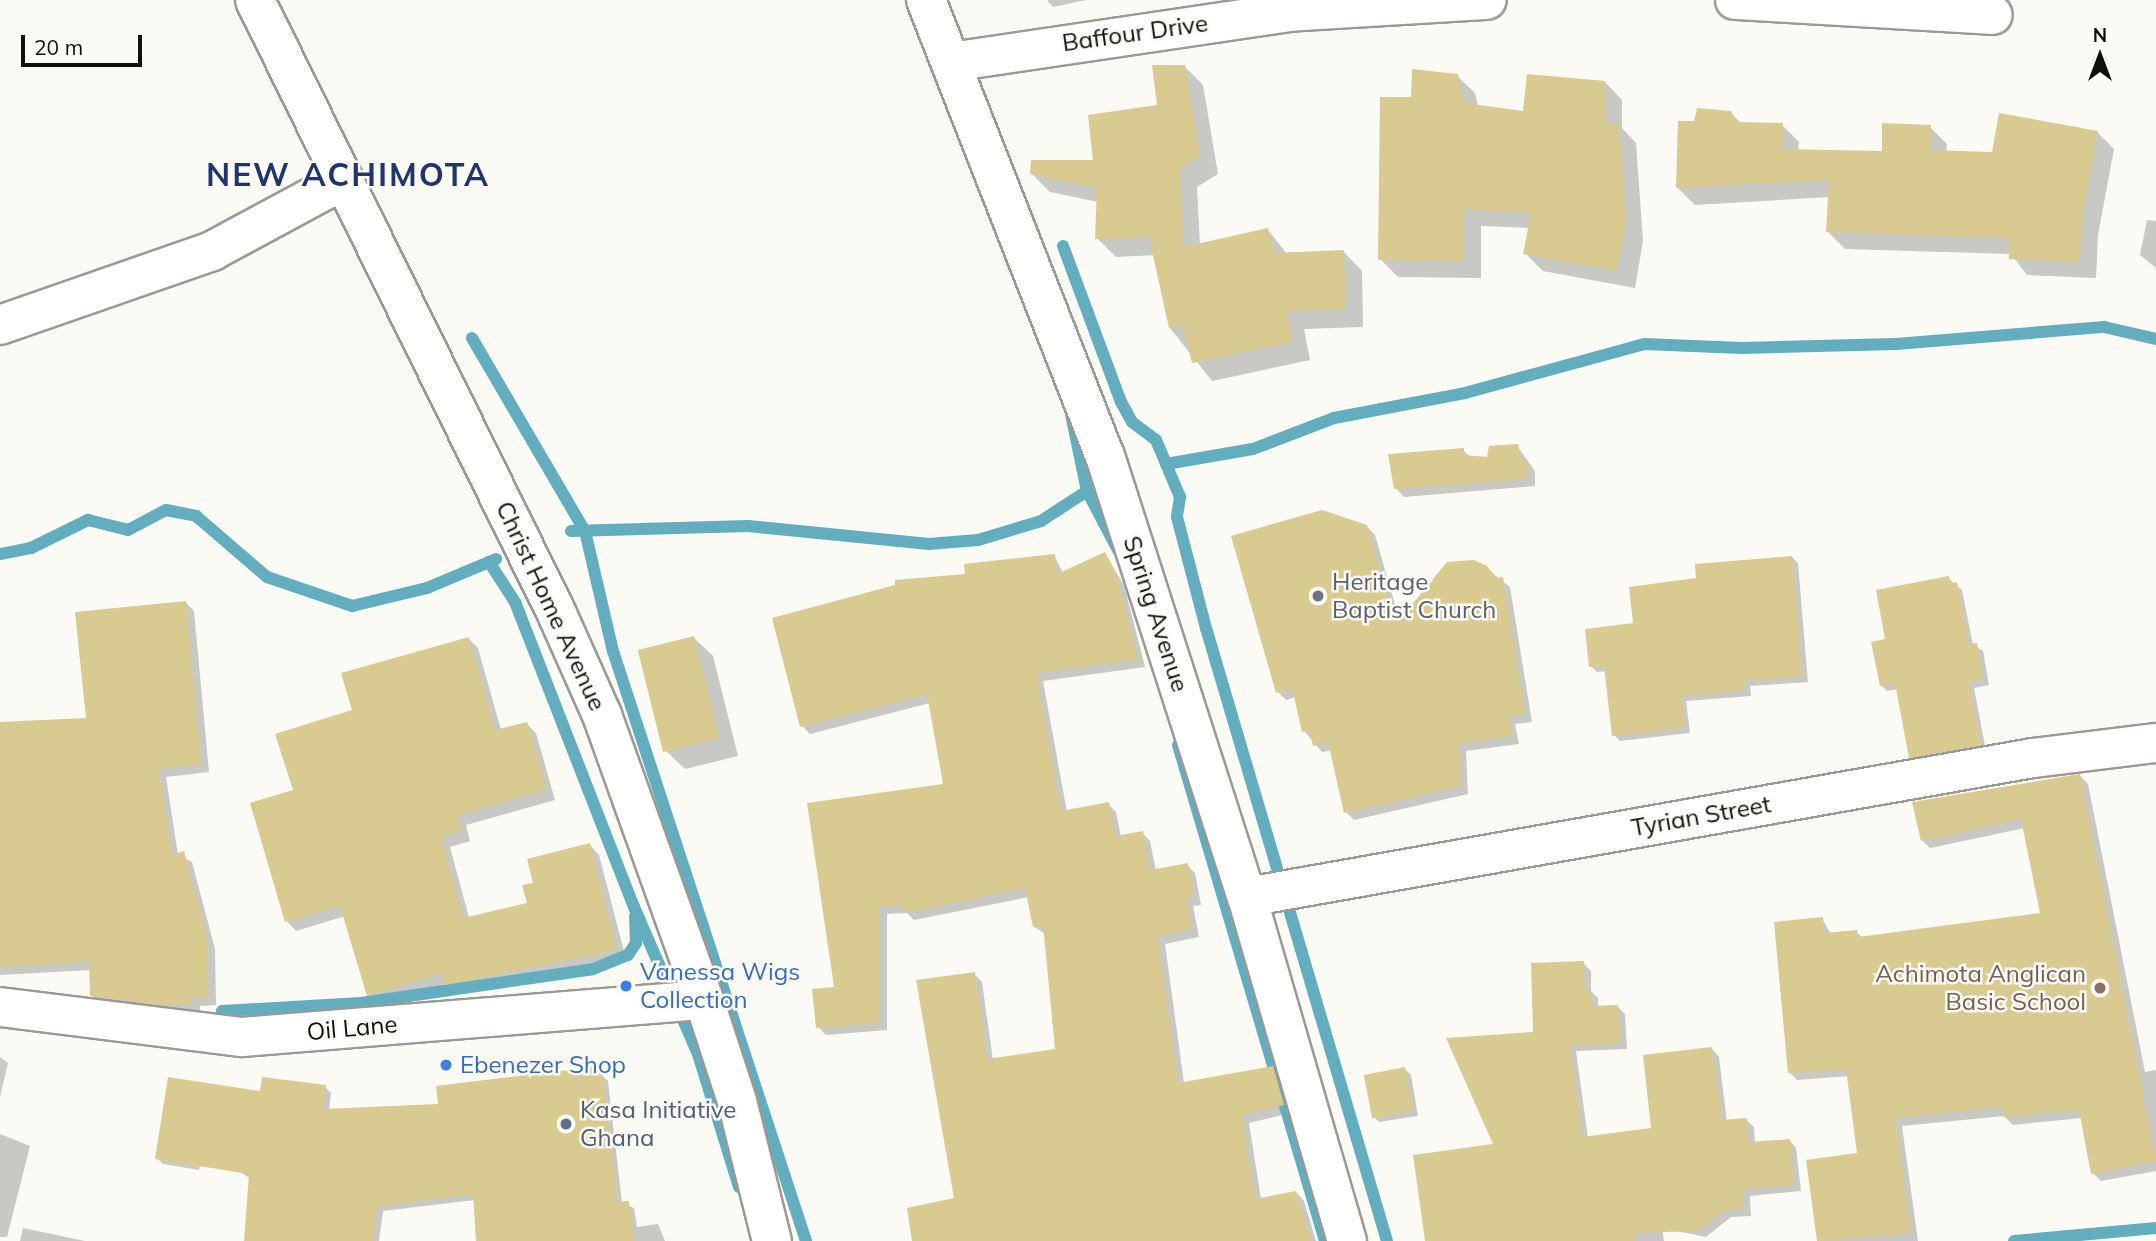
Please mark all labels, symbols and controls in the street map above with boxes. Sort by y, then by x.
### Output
street label: Baffour Drive [1060,9,1210,57]
scale bar [24,21,145,65]
north arrow [2065,21,2135,91]
text: N [2093,23,2107,47]
text: 20 m [34,34,83,60]
district label: NEW ACHIMOTA [208,155,488,193]
street label: Christ Home Avenue [490,497,612,715]
street label: Spring Avenue [1117,532,1195,696]
place label: Heritage Baptist Church [1332,568,1496,624]
marker: Heritage Baptist Church [1310,588,1326,604]
street label: Tyrian Street [1629,790,1773,842]
place label: Vanessa Wigs Collection [640,958,800,1014]
place label: Achimota Anglican Basic School [1875,960,2086,1016]
marker: Vanessa Wigs Collection [618,978,634,994]
marker: Achimota Anglican Basic School [2092,980,2108,996]
street label: Oil Lane [306,1010,398,1046]
place label: Ebenezer Shop [460,1051,626,1079]
marker: Ebenezer Shop [438,1057,454,1073]
place label: Kasa Initiative Ghana [580,1096,736,1152]
marker: Kasa Initiative Ghana [558,1116,574,1132]

